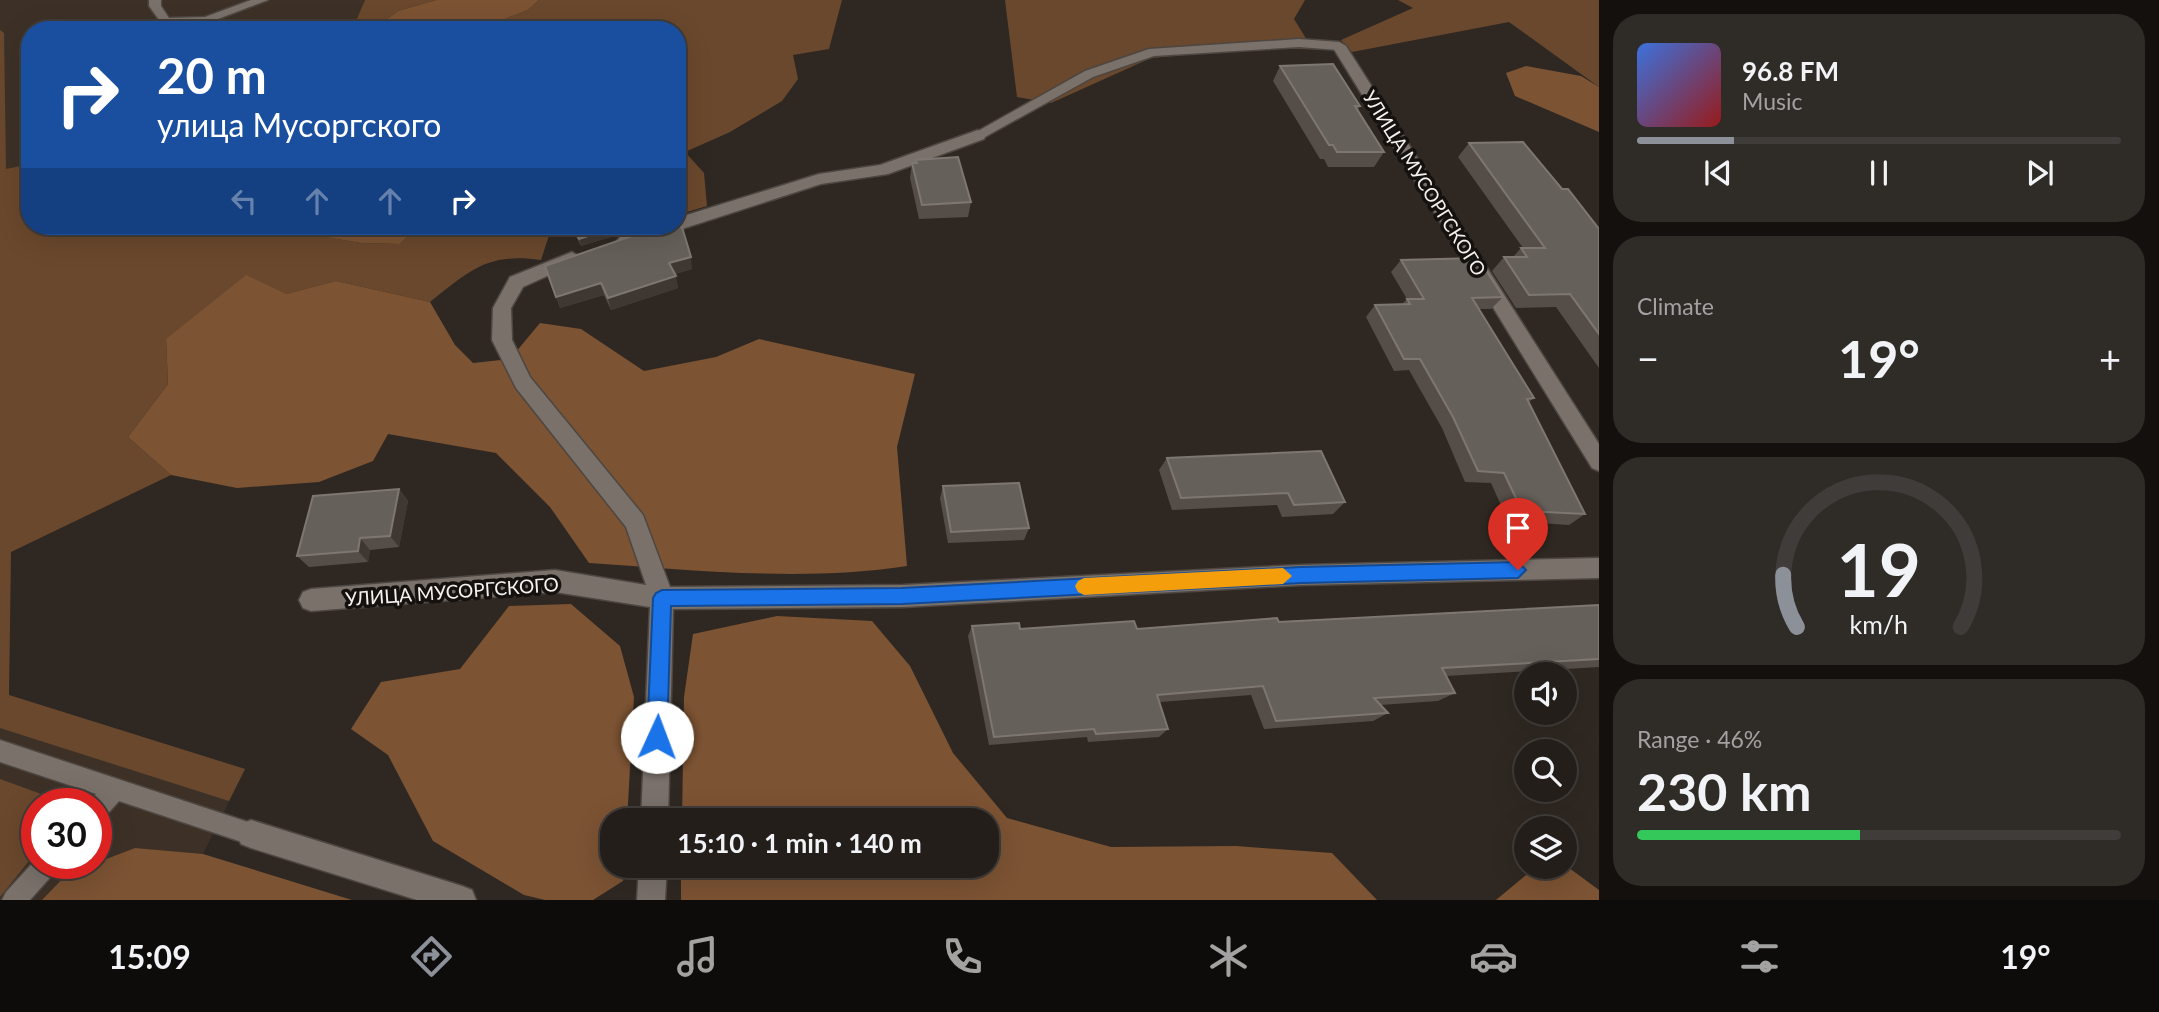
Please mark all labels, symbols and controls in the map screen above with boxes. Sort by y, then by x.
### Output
text: 20 m [157,46,267,104]
icon: right [42,49,133,140]
text: 96.8 FM [1742,55,1839,87]
street label: УЛИЦА МУСОРГСКОГО [1359,86,1491,280]
text: Music [1742,87,1802,115]
text: улица Мусоргского [157,105,441,144]
icon: previous [1699,154,1737,192]
icon: pause [1860,154,1898,192]
icon: next [2021,154,2059,192]
icon: left [225,182,263,220]
icon: ahead [298,182,336,220]
icon: ahead [371,182,409,220]
icon: right [444,182,482,220]
text: Climate [1637,292,1714,320]
text: 19° [1838,327,1920,389]
text: − [1637,335,1659,381]
text: + [2099,335,2121,381]
pin [1488,498,1548,570]
icon: arrive [1499,509,1537,547]
text: 19 [1837,525,1921,613]
street label: УЛИЦА МУСОРГСКОГО [344,572,560,610]
text: km/h [1850,609,1908,639]
map controls [1514,662,1577,879]
button: sound [1514,662,1577,725]
position arrow [620,700,694,774]
text: Range · 46% [1637,725,1762,753]
button: search [1514,739,1577,802]
text: 230 km [1637,760,1811,822]
speed limit sign: 30 [21,788,112,879]
button: layers [1514,816,1577,879]
text: 15:10 · 1 min · 140 m [677,827,922,859]
icon: directions [407,932,456,981]
icon: music [673,932,722,981]
icon: phone [938,932,987,981]
icon: climate [1204,932,1253,981]
icon: car [1469,932,1518,981]
icon: filters [1735,932,1784,981]
text: 15:09 [108,937,191,976]
text: 19° [2000,937,2051,976]

